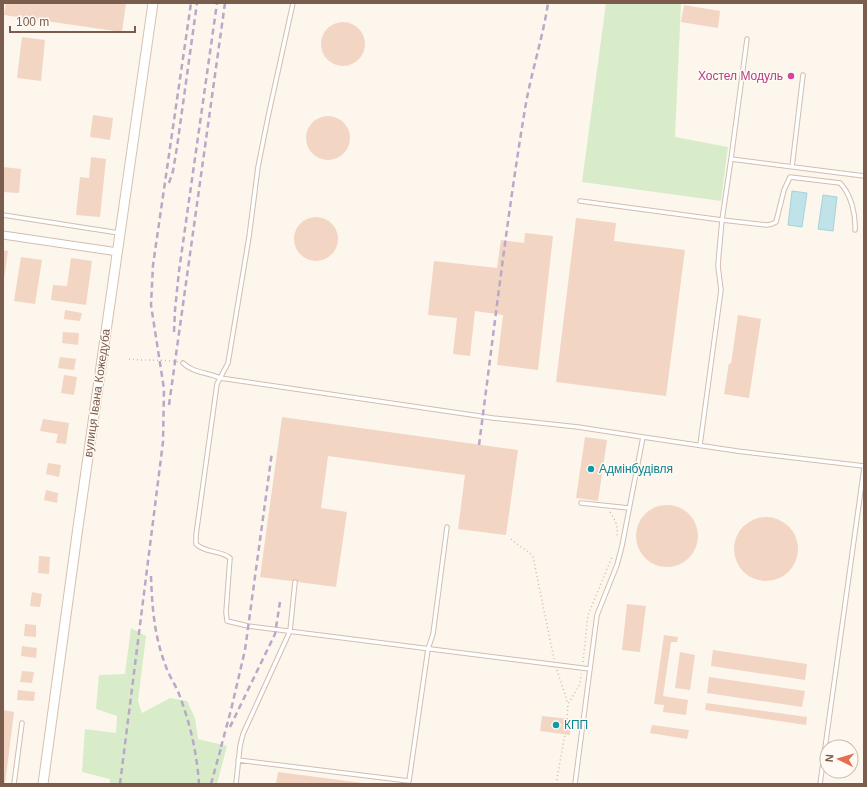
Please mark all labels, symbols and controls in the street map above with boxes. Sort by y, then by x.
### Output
scale bar [10,8,135,34]
text: 100 m [16,15,49,29]
place label: Хостел Модуль [698,69,783,83]
marker: Хостел Модуль [786,71,796,81]
street label: вулиця Івана Кожедуба [81,328,113,458]
place label: Адмінбудівля [599,462,673,476]
marker: Адмінбудівля [586,464,596,474]
place label: КПП [564,718,588,732]
marker: КПП [551,720,561,730]
north arrow [819,739,859,779]
text: N [823,754,835,763]

